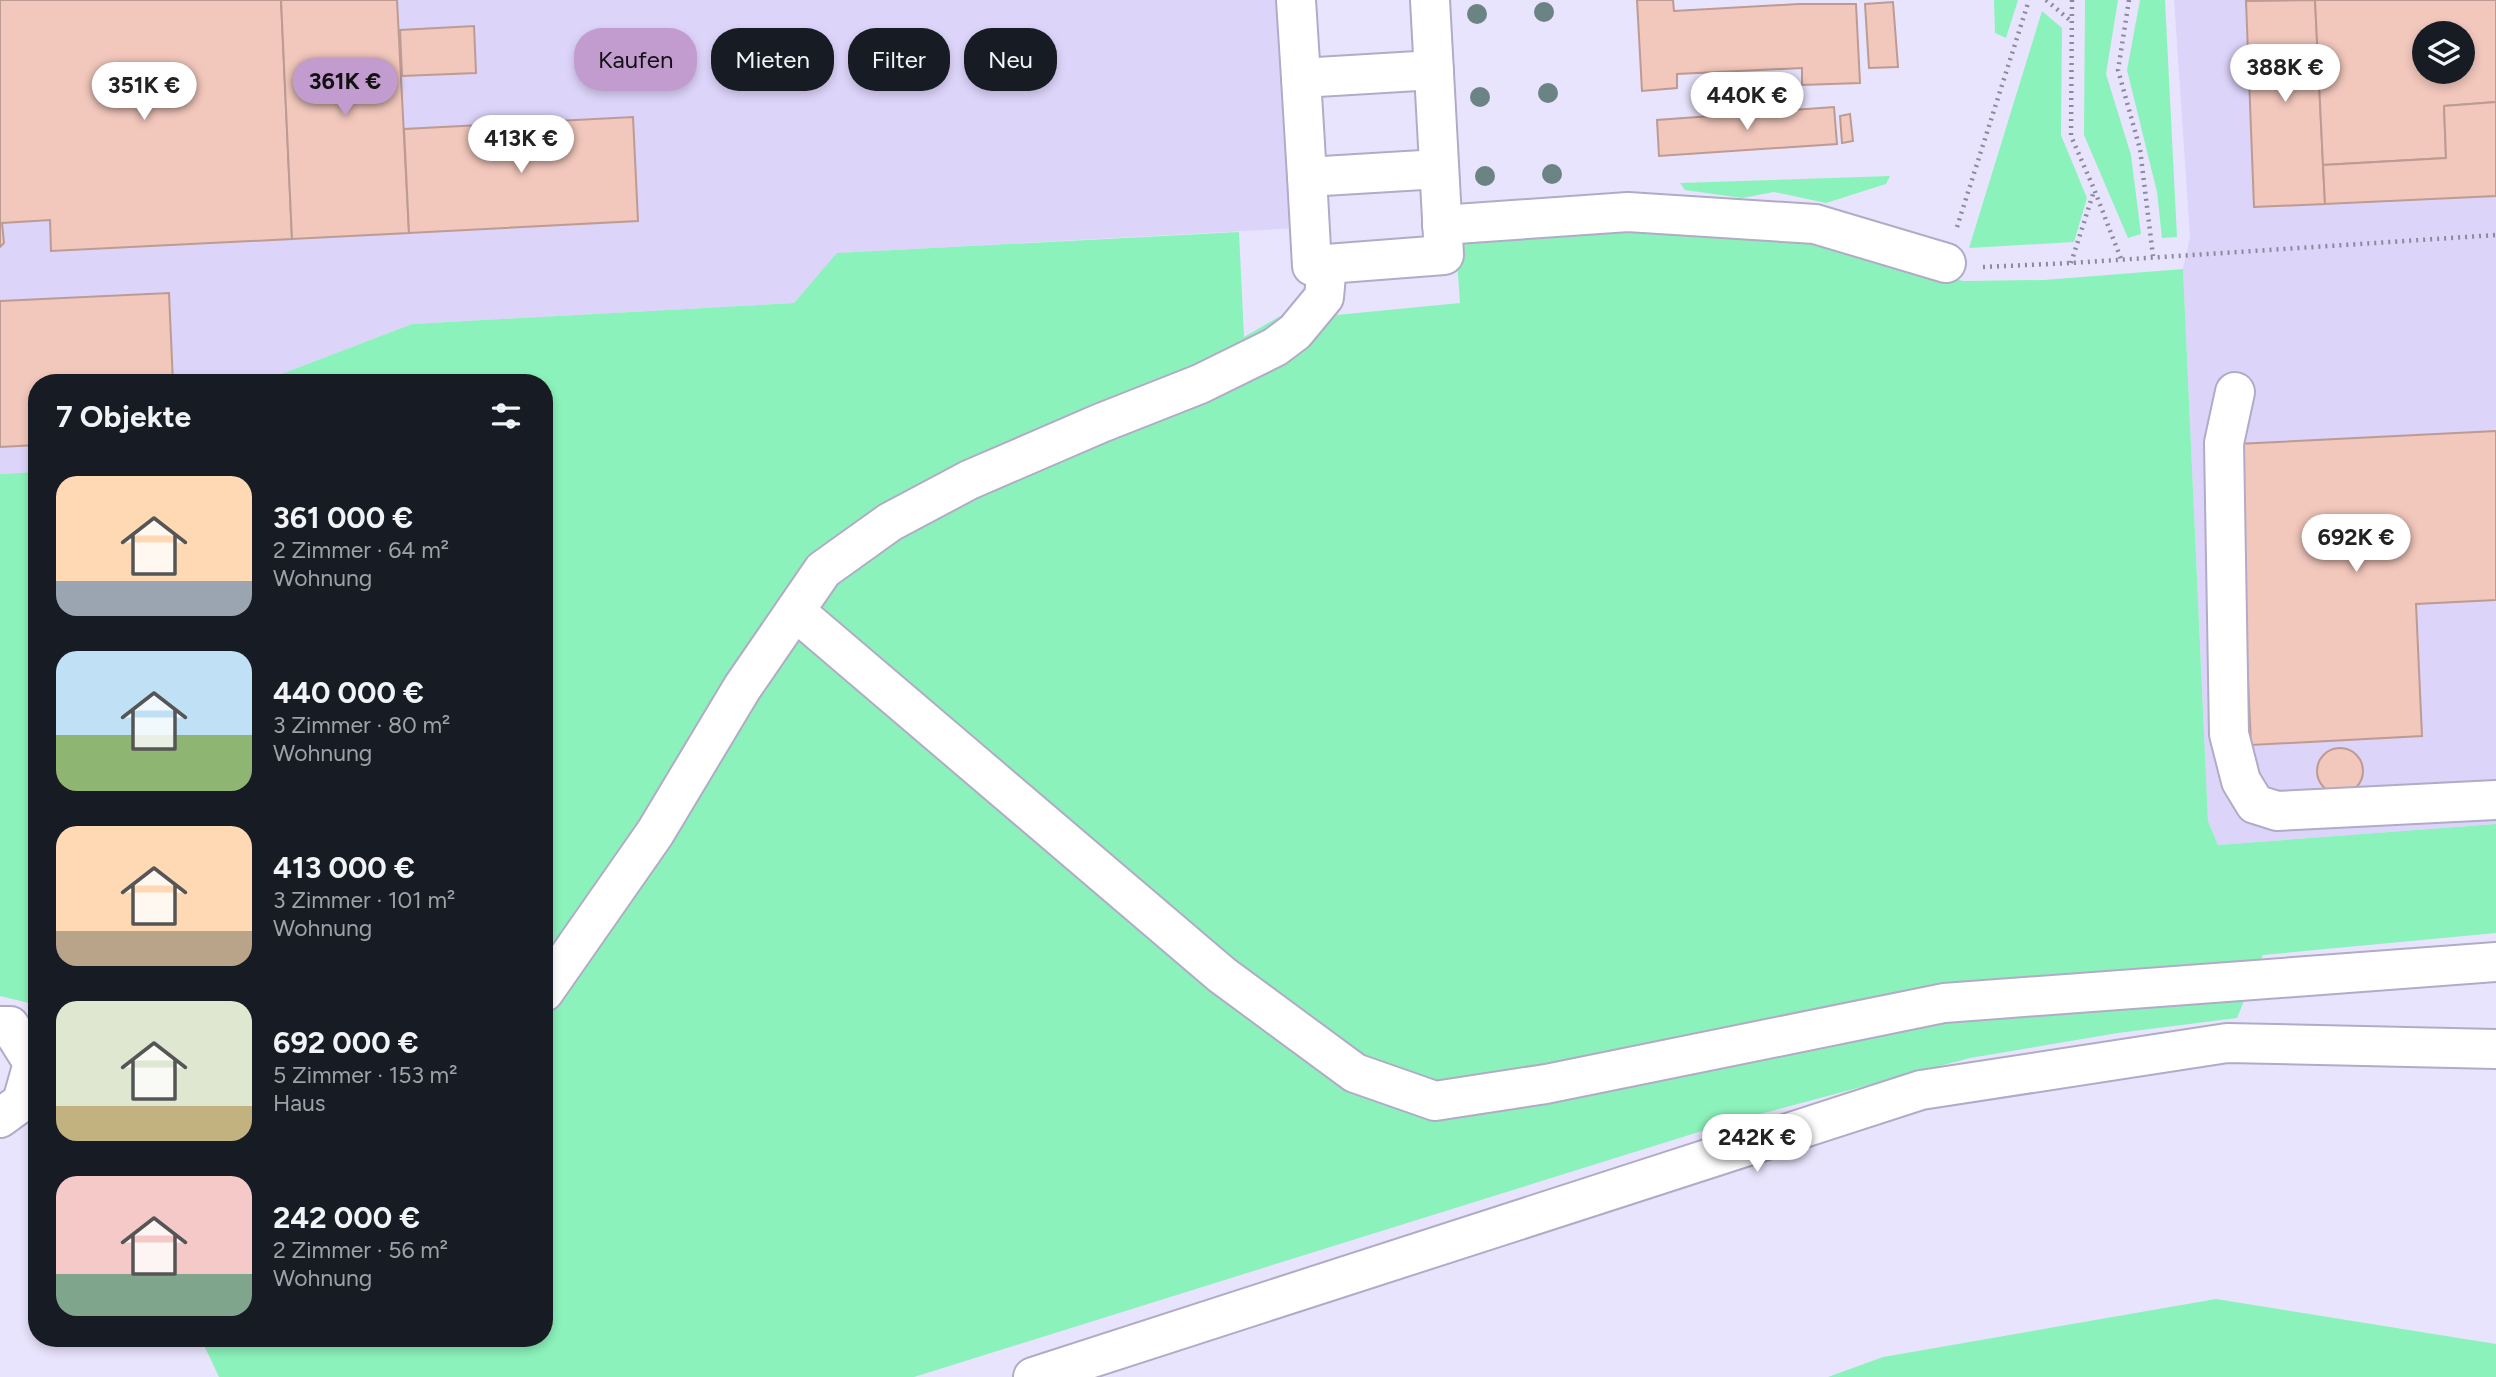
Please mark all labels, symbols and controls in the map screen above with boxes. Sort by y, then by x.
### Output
map controls [2412,21,2475,84]
button: layers [2412,21,2475,84]
chip: Kaufen [574,28,697,91]
chip: Mieten [711,28,834,91]
chip: Filter [848,28,950,91]
chip: Neu [964,28,1057,91]
pin: 388K € [2228,44,2342,104]
text: 388K € [2246,53,2324,81]
pin: 361K € [288,58,402,118]
pin: 351K € [87,62,201,122]
text: 361K € [309,67,381,95]
text: 351K € [108,71,180,99]
pin: 440K € [1690,72,1804,132]
text: 440K € [1707,81,1787,109]
pin: 413K € [464,116,578,175]
text: 413K € [484,124,558,152]
icon: filters [487,397,525,435]
text: 7 Objekte [56,398,191,435]
text: 361 000 € [273,499,413,536]
icon: home [112,504,196,588]
pin: 692K € [2299,514,2413,574]
text: 692K € [2318,523,2394,551]
text: 2 Zimmer · 64 m² [273,536,449,564]
text: Wohnung [273,564,372,592]
text: 440 000 € [273,674,424,711]
icon: home [112,679,196,763]
text: 3 Zimmer · 80 m² [273,711,450,739]
text: Wohnung [273,739,372,767]
text: 413 000 € [273,849,415,886]
icon: home [112,854,196,938]
text: 3 Zimmer · 101 m² [273,886,455,914]
text: Wohnung [273,914,372,942]
text: 692 000 € [273,1024,419,1061]
icon: home [112,1029,196,1113]
text: 5 Zimmer · 153 m² [273,1061,457,1089]
text: Haus [273,1089,326,1117]
pin: 242K € [1700,1114,1814,1174]
text: 242K € [1718,1123,1796,1151]
text: 242 000 € [273,1199,420,1236]
icon: home [112,1204,196,1288]
text: 2 Zimmer · 56 m² [273,1236,448,1264]
text: Wohnung [273,1264,372,1292]

